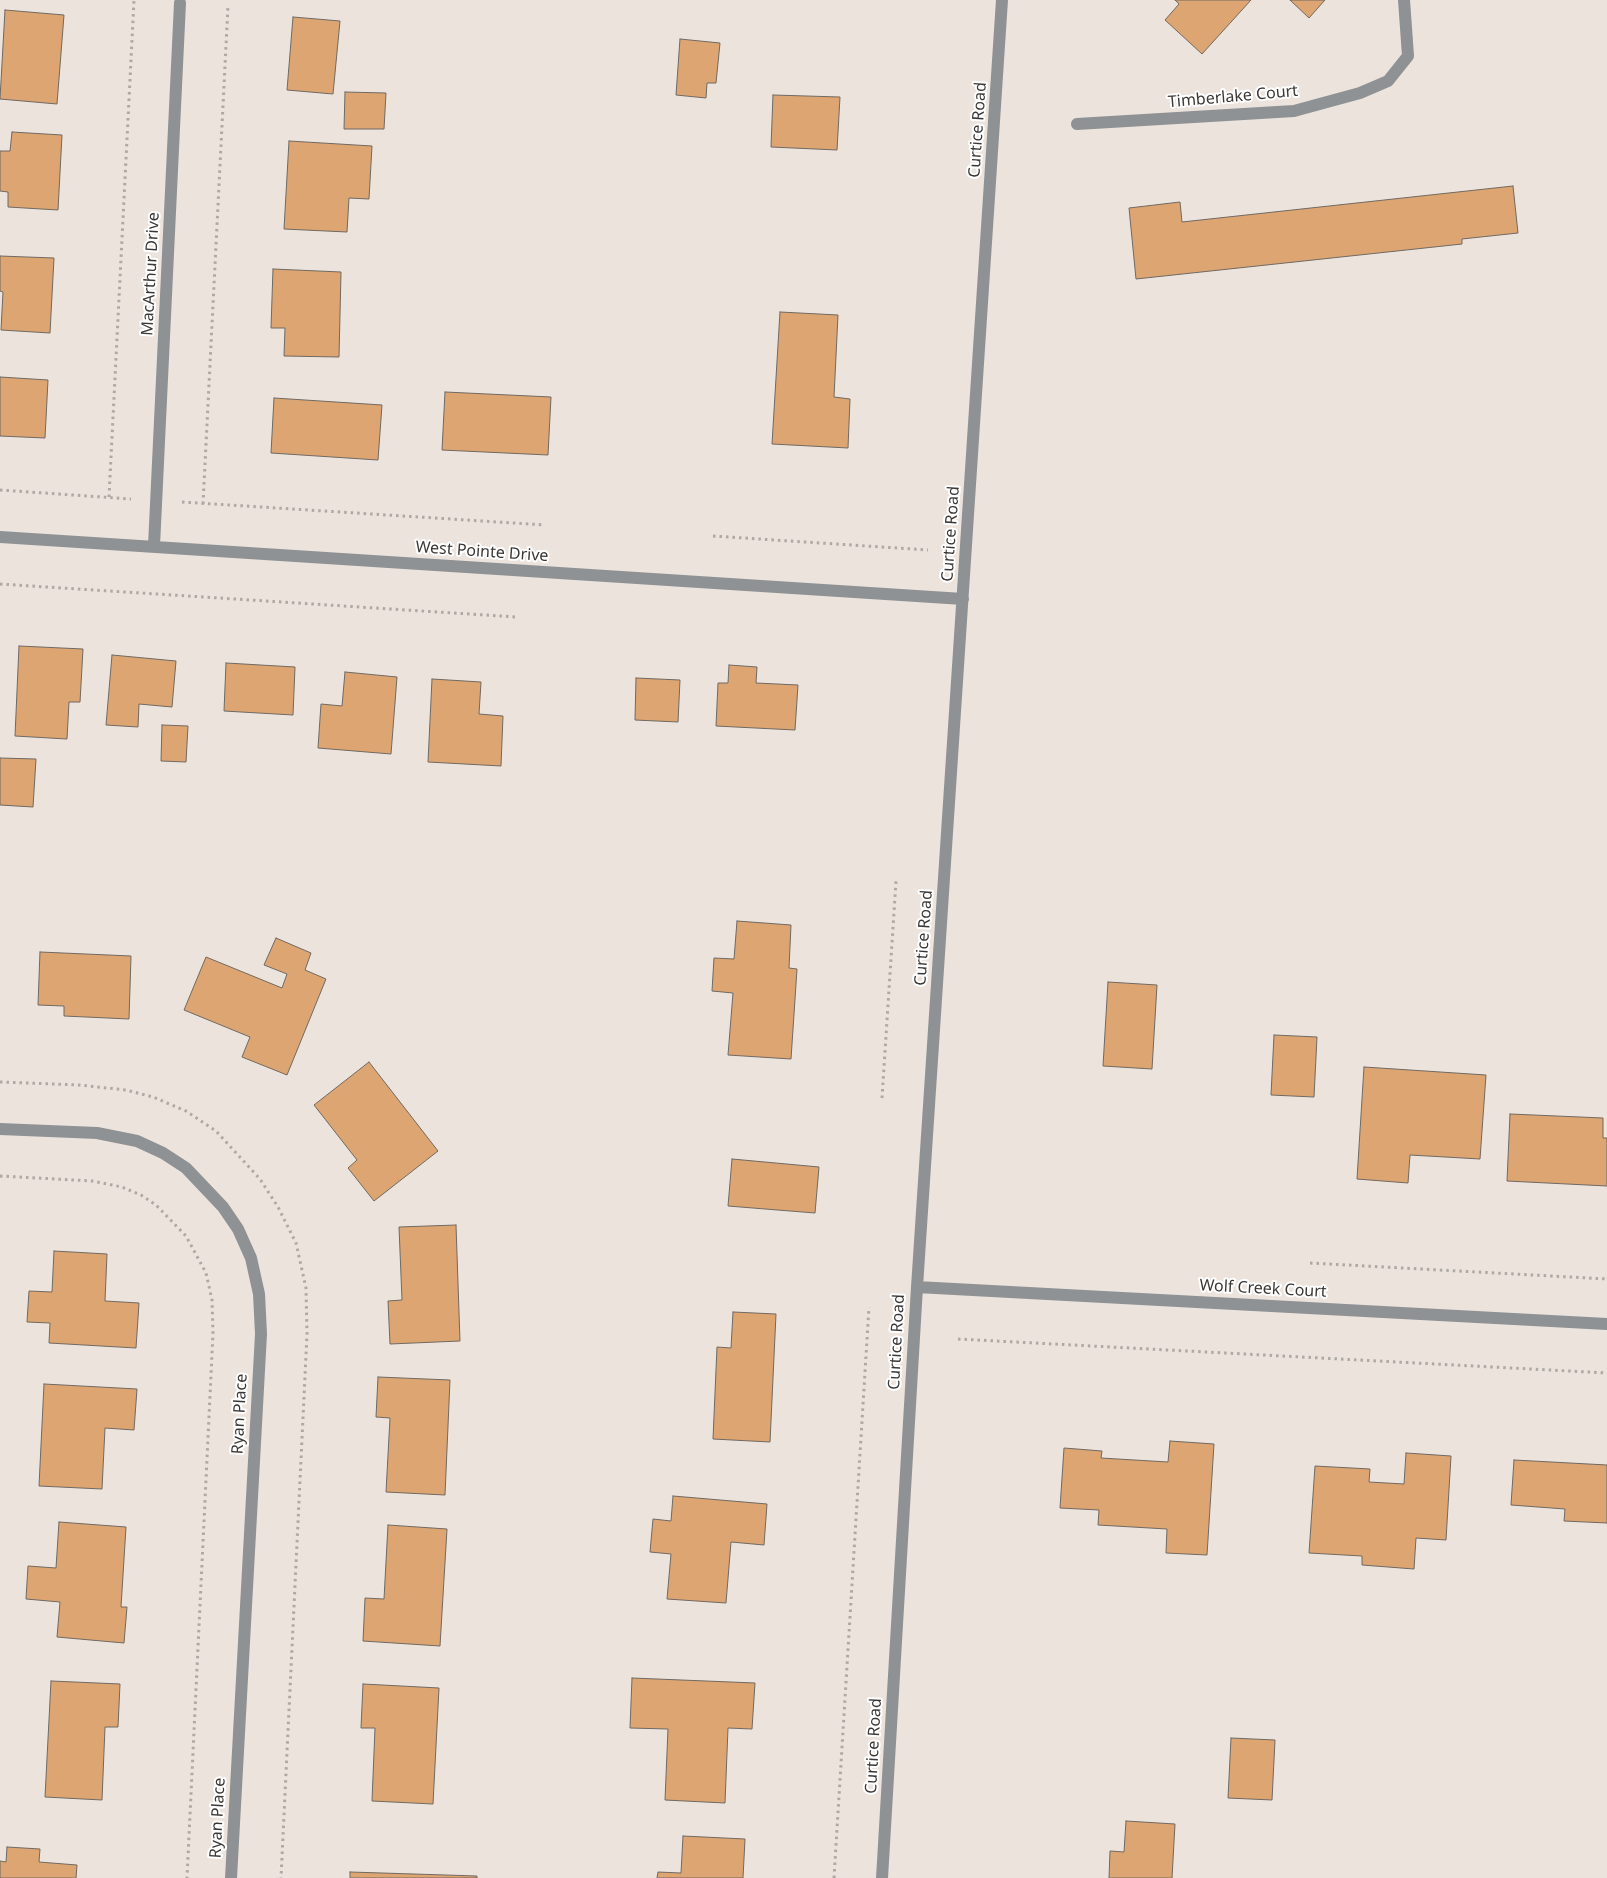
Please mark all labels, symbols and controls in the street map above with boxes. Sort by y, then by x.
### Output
street label: Curtice Road [965,82,991,178]
street label: Timberlake Court [1167,82,1299,112]
street label: MacArthur Drive [138,212,164,336]
street label: Curtice Road [938,486,964,582]
street label: West Pointe Drive [415,538,549,566]
street label: Curtice Road [911,890,937,986]
street label: Wolf Creek Court [1199,1276,1327,1302]
street label: Curtice Road [885,1294,909,1390]
street label: Ryan Place [228,1373,252,1455]
street label: Curtice Road [862,1698,886,1794]
street label: Ryan Place [206,1777,230,1859]

